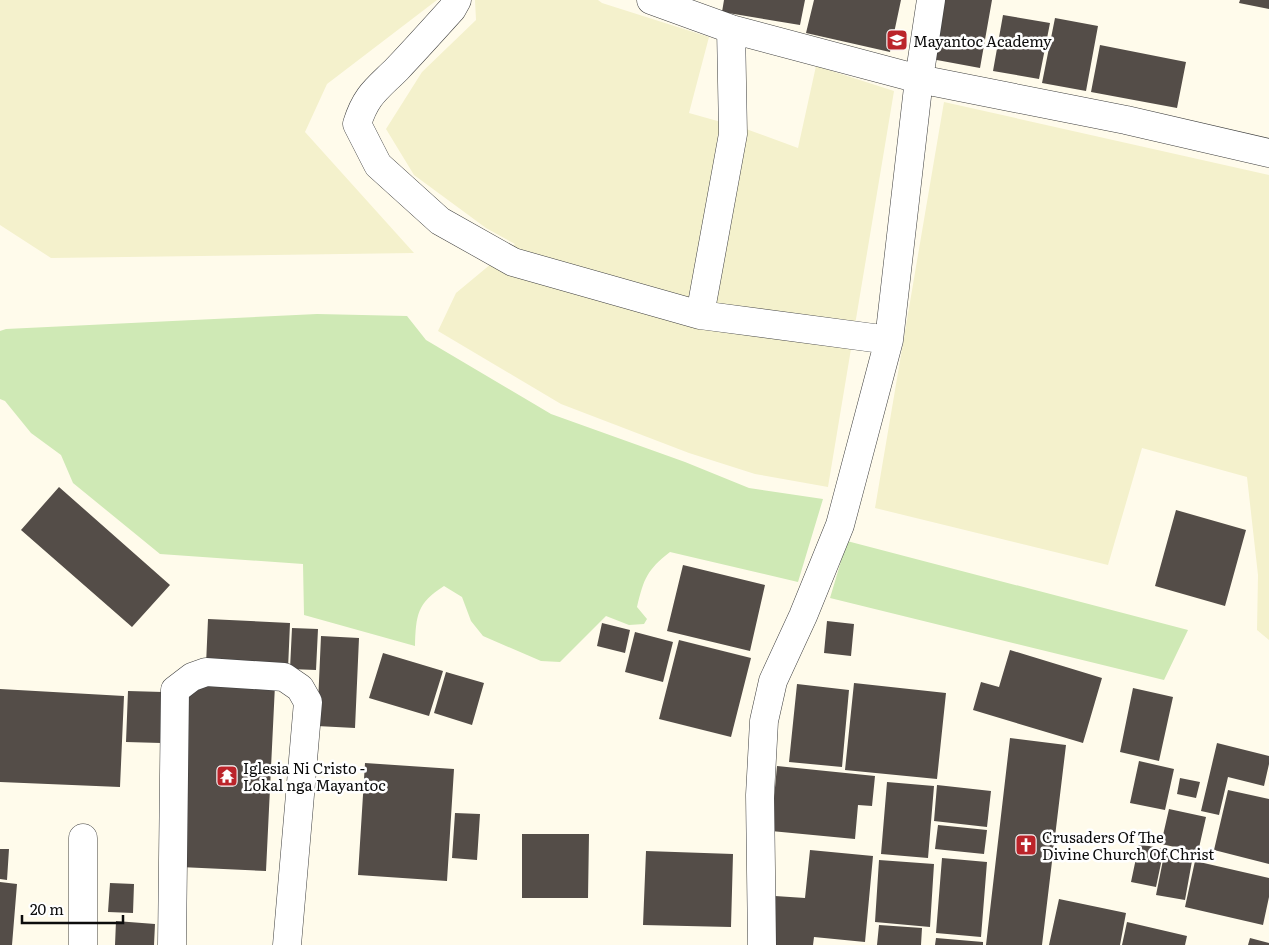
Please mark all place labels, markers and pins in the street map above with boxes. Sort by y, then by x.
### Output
school or university icon: Mayantoc Academy [885,28,909,52]
place label: Mayantoc Academy [913,29,1052,52]
place label: Iglesia Ni Cristo - Lokal nga Mayantoc [243,756,386,796]
temple icon: Iglesia Ni Cristo - Lokal nga Mayantoc [215,764,239,788]
place label: Crusaders Of The Divine Church Of Christ [1042,825,1214,865]
church icon: Crusaders Of The Divine Church Of Christ [1014,833,1038,857]

